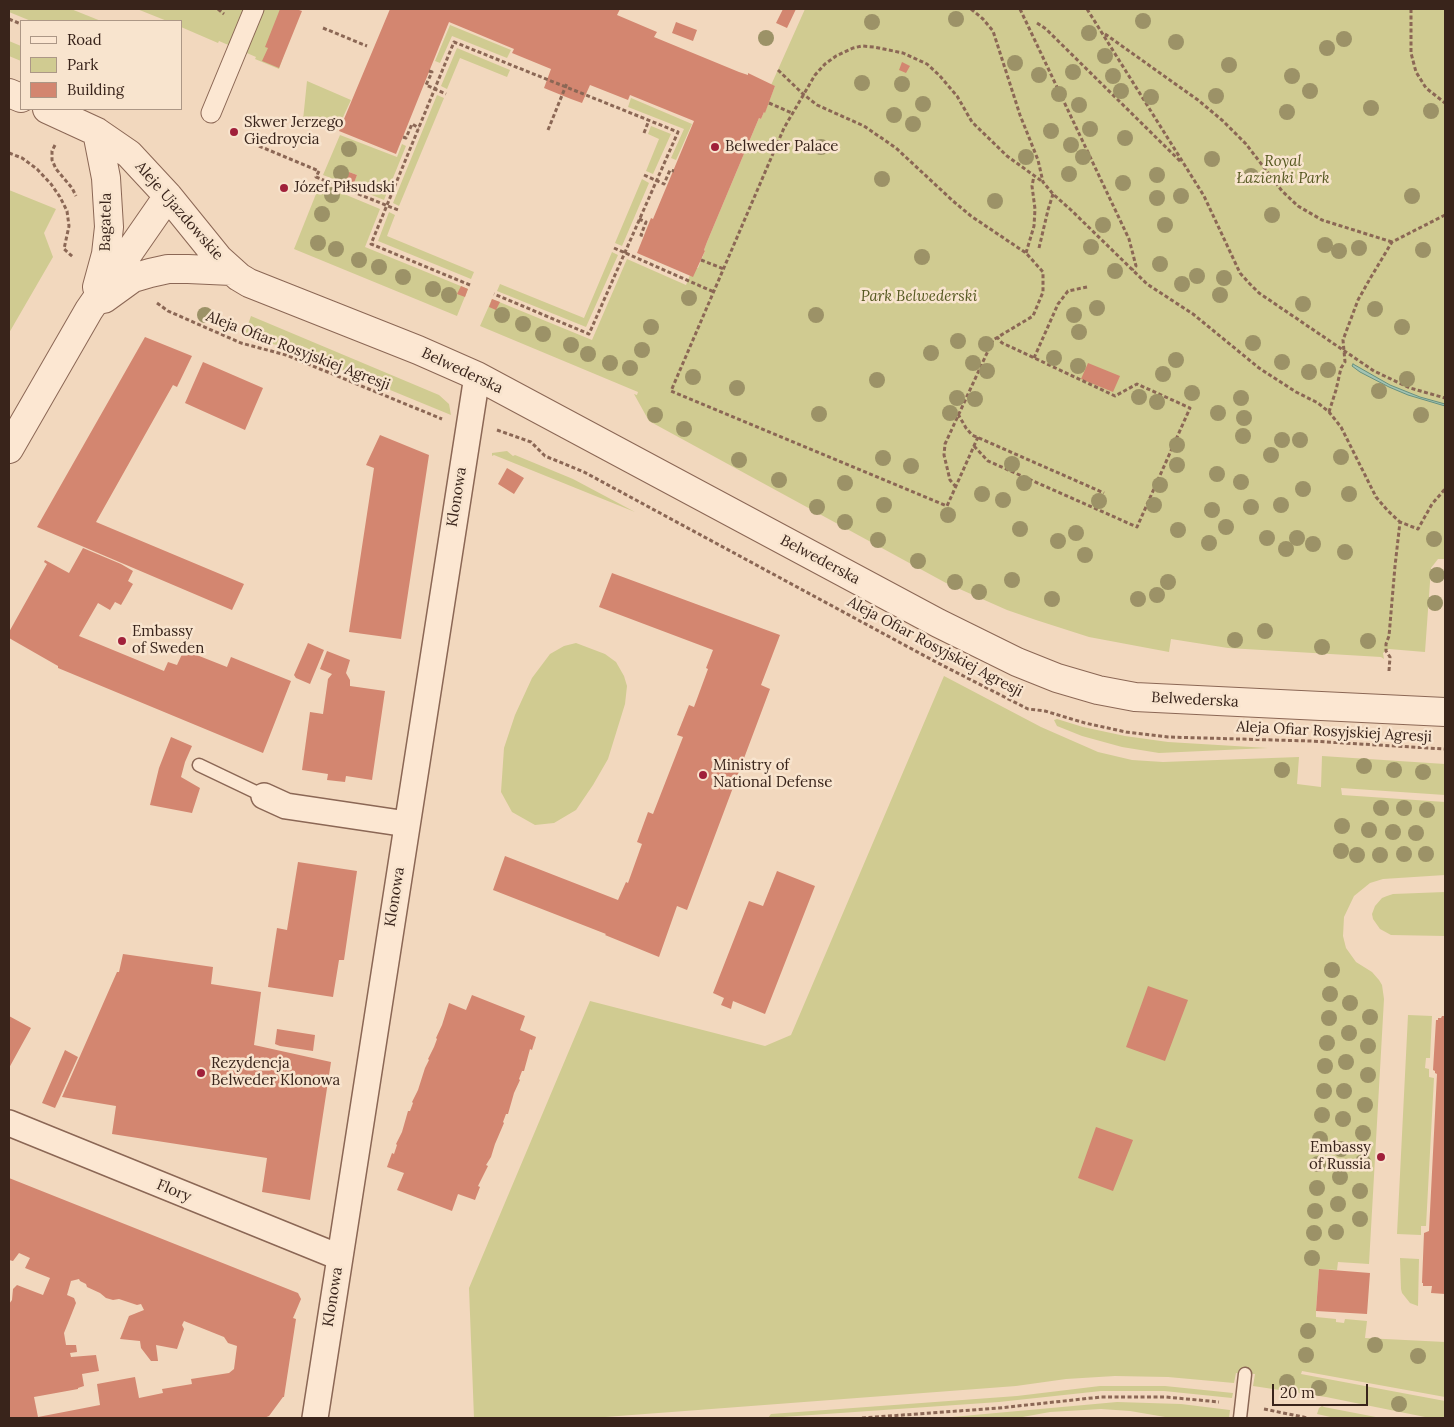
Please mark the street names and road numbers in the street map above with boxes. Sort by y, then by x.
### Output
street label: Aleje Ujazdowskie [131,158,227,264]
street label: Bagatela [96,192,116,252]
street label: Aleja Ofiar Rosyjskiej Agresji [203,307,393,395]
street label: Belwederska [418,344,506,398]
street label: Klonowa [443,466,471,528]
street label: Belwederska [777,531,863,589]
street label: Aleja Ofiar Rosyjskiej Agresji [844,593,1026,701]
street label: Belwederska [1151,689,1239,711]
street label: Aleja Ofiar Rosyjskiej Agresji [1236,718,1432,746]
street label: Klonowa [381,866,409,928]
street label: Flory [154,1176,194,1206]
street label: Klonowa [319,1266,347,1328]

